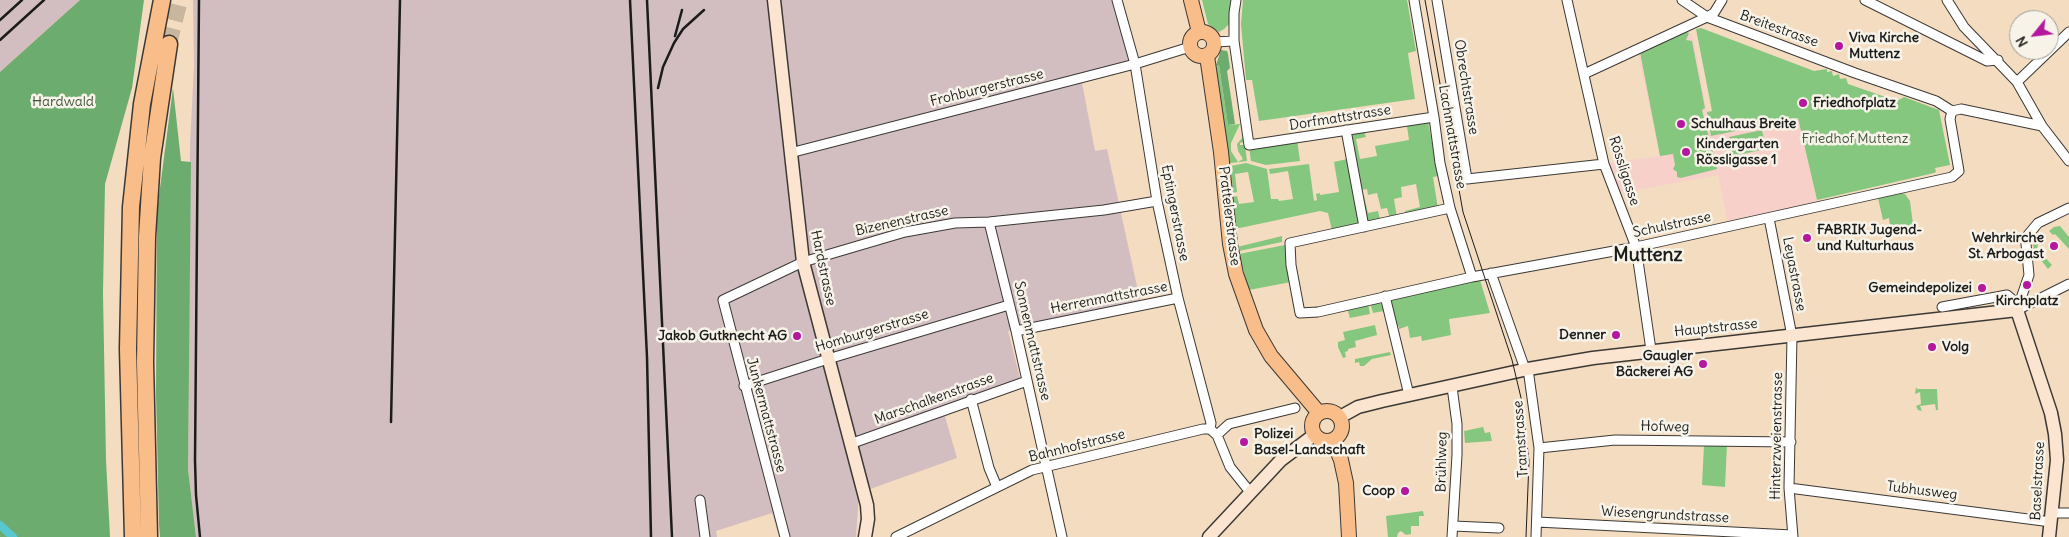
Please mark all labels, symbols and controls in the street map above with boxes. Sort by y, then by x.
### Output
street label: Breitestrasse [1738,7,1820,51]
north arrow [2009,10,2059,60]
place label: Viva Kirche Muttenz [1849,30,1919,62]
text: N [2012,33,2032,50]
street label: Obrechtstrasse [1450,38,1482,136]
marker: Viva Kirche Muttenz [1833,40,1845,52]
street label: Frohburgerstrasse [929,66,1045,110]
street label: Lachmattstrasse [1435,84,1469,190]
park label: Hardwald [32,94,94,110]
place label: Friedhofplatz [1813,95,1896,111]
marker: Friedhofplatz [1797,97,1809,109]
street label: Dorfmattstrasse [1288,102,1392,134]
place label: Schulhaus Breite [1691,116,1796,132]
marker: Schulhaus Breite [1675,118,1687,130]
park label: Friedhof Muttenz [1802,131,1908,147]
street label: Rössligasse [1605,134,1643,208]
place label: Kindergarten Rössligasse 1 [1696,136,1779,168]
marker: Kindergarten Rössligasse 1 [1680,146,1692,158]
street label: Eptingerstrasse [1157,163,1193,263]
street label: Prattelerstrasse [1215,165,1243,267]
street label: Bizenenstrasse [854,202,950,240]
street label: Schulstrasse [1632,209,1712,241]
place label: FABRIK Jugend- und Kulturhaus [1817,222,1922,254]
street label: Hardstrasse [807,229,839,307]
place label: Wehrkirche St. Arbogast [1968,230,2044,262]
marker: FABRIK Jugend- und Kulturhaus [1801,232,1813,244]
street label: Leyastrasse [1779,235,1809,313]
marker: Wehrkirche St. Arbogast [2048,240,2060,252]
district label: Muttenz [1613,245,1683,267]
street label: Herrenmattstrasse [1049,278,1169,318]
marker: Kirchplatz [2021,279,2033,291]
street label: Sonnenmattstrasse [1010,280,1054,402]
place label: Gemeindepolizei [1868,280,1972,296]
marker: Gemeindepolizei [1976,282,1988,294]
place label: Kirchplatz [1995,293,2059,309]
street label: Homburgerstrasse [813,306,931,356]
street label: Hauptstrasse [1674,315,1758,341]
place label: Denner [1559,327,1606,343]
place label: Jakob Gutknecht AG [658,328,787,344]
marker: Denner [1610,329,1622,341]
marker: Jakob Gutknecht AG [791,330,803,342]
place label: Volg [1942,339,1969,355]
marker: Volg [1926,341,1938,353]
place label: Gaugler Bäckerei AG [1616,348,1693,381]
street label: Junkermattstrasse [743,356,789,474]
marker: Gaugler Bäckerei AG [1697,358,1709,370]
street label: Marschalkenstrasse [872,370,996,428]
street label: Hinterzweienstrasse [1767,372,1787,500]
street label: Tramstrasse [1510,400,1532,478]
street label: Hofweg [1640,418,1690,436]
street label: Bahnhofstrasse [1027,426,1127,466]
place label: Polizei Basel-Landschaft [1254,426,1365,458]
street label: Brühlweg [1433,432,1451,492]
marker: Polizei Basel-Landschaft [1238,436,1250,448]
street label: Baselstrasse [2028,441,2048,521]
street label: Tubhusweg [1886,478,1958,504]
place label: Coop [1362,483,1395,499]
marker: Coop [1399,485,1411,497]
street label: Wiesengrundstrasse [1600,503,1730,527]

